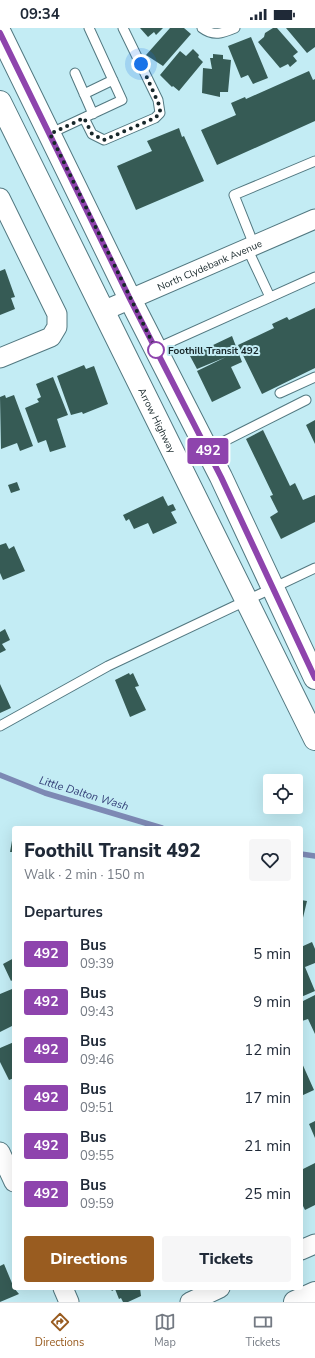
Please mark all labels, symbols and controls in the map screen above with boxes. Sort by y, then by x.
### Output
text: 09:34 [20,4,60,24]
your location [131,54,151,74]
street label: North Clydebank Avenue [155,237,264,295]
marker: Foothill Transit 492 [147,341,165,359]
place label: Foothill Transit 492 [168,344,259,358]
street label: Arrow Highway [134,386,179,456]
line badge: 492 [185,438,231,464]
text: 492 [195,441,221,460]
water label: Little Dalton Wash [37,773,130,814]
map controls [263,774,303,814]
button: locate [263,774,303,814]
text: Foothill Transit 492 [24,838,201,864]
button: heart [249,839,291,881]
text: Walk · 2 min · 150 m [24,866,145,884]
text: Departures [24,902,103,922]
text: Bus [80,935,106,955]
text: 492 [33,944,59,963]
text: 5 min [253,944,291,964]
text: 09:39 [80,955,114,973]
text: Bus [80,983,106,1003]
text: 492 [33,992,59,1011]
text: 9 min [253,992,291,1012]
text: 09:43 [80,1003,114,1021]
text: Bus [80,1031,106,1051]
text: 492 [33,1040,59,1059]
text: 12 min [244,1040,291,1060]
text: 09:46 [80,1051,114,1069]
text: Bus [80,1079,106,1099]
text: 492 [33,1088,59,1107]
text: 17 min [244,1088,291,1108]
text: 09:51 [80,1099,114,1117]
text: Bus [80,1127,106,1147]
text: 492 [33,1136,59,1155]
text: 21 min [244,1136,291,1156]
text: 09:55 [80,1147,114,1165]
text: Bus [80,1175,106,1195]
text: 492 [33,1184,59,1203]
text: 25 min [244,1184,291,1204]
text: 09:59 [80,1195,114,1213]
button: Directions [24,1236,154,1282]
button: Tickets [162,1236,291,1282]
tab: Directions [35,1311,84,1350]
tab: Map [154,1311,176,1350]
tab: Tickets [246,1311,280,1350]

